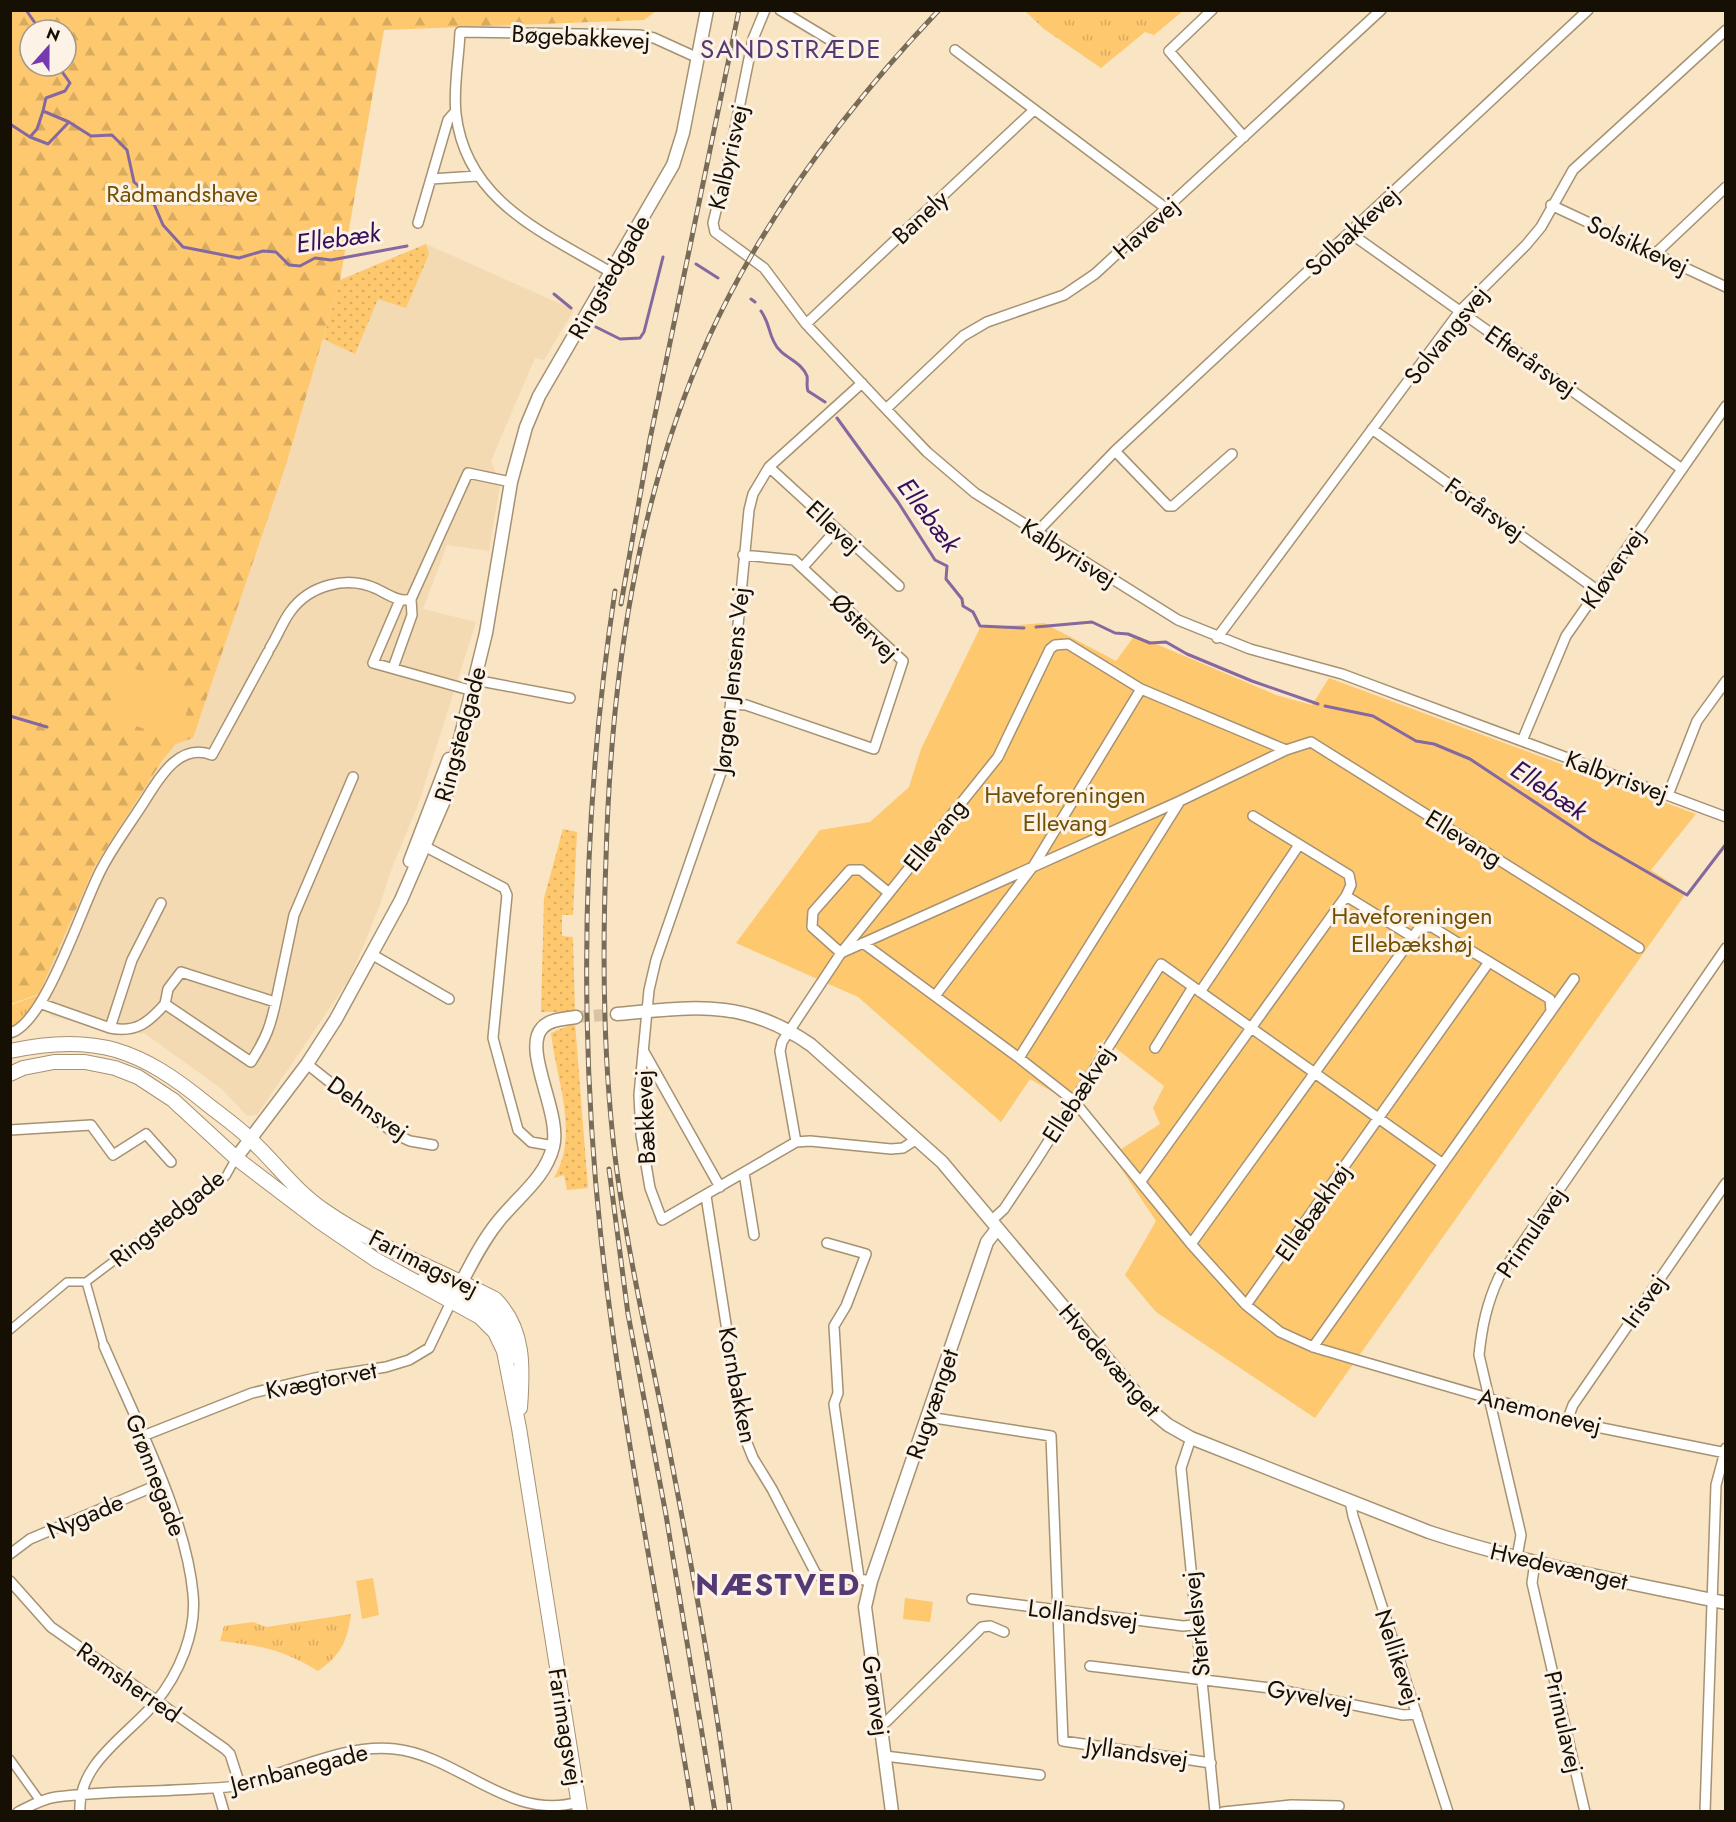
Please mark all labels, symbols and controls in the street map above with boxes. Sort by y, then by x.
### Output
street label: Bøgebakkevej [511,16,651,58]
north arrow [18,18,78,78]
text: N [43,21,63,47]
district label: SANDSTRÆDE [700,30,882,68]
street label: Kalbyrisvej [699,101,757,213]
park label: Rådmandshave [106,176,258,211]
street label: Solbakkevej [1297,178,1407,284]
street label: Banely [884,181,956,252]
street label: Havevej [1105,188,1187,268]
street label: Solsikkevej [1581,206,1695,284]
street label: Ringstedgade [559,208,659,346]
water label: Ellebæk [293,213,384,263]
street label: Solvangsvej [1395,278,1497,392]
street label: Efterårsvej [1478,317,1584,405]
street label: Forårsvej [1438,469,1532,549]
water label: Ellebæk [888,470,971,562]
street label: Ellevej [798,492,870,562]
street label: Kalbyrisvej [1014,510,1124,596]
street label: Kløvervej [1572,520,1654,616]
street label: Jørgen Jensens Vej [704,585,758,778]
street label: Østervej [823,585,907,669]
street label: Ringstedgade [425,662,495,806]
street label: Kalbyrisvej [1561,741,1673,811]
water label: Ellebæk [1503,751,1596,831]
park label: Haveforeningen Ellevang [984,777,1146,840]
street label: Ellevang [895,791,975,879]
street label: Ellevang [1419,801,1509,875]
park label: Haveforeningen Ellebækshøj [1331,898,1493,961]
street label: Ellebækvej [1033,1039,1123,1149]
street label: Dehnsvej [320,1067,416,1149]
street label: Bækkevej [626,1069,664,1165]
street label: Ellebækhøj [1266,1156,1360,1268]
street label: Ringstedgade [102,1161,232,1275]
street label: Primulavej [1487,1179,1575,1285]
street label: Farimagsvej [363,1220,485,1306]
street label: Irisvej [1613,1267,1675,1335]
street label: Hvedevænget [1051,1296,1169,1425]
street label: Kornbakken [710,1324,766,1446]
street label: Rugvænget [897,1344,967,1464]
street label: Kvægtorvet [262,1352,380,1408]
street label: Anemonevej [1475,1379,1605,1443]
street label: Grønnegade [117,1409,195,1541]
street label: Nygade [41,1484,129,1548]
street label: Hvedevænget [1487,1533,1631,1599]
district label: NÆSTVED [695,1563,861,1606]
street label: Sterkelsvej [1173,1570,1219,1678]
street label: Lollandsvej [1026,1590,1140,1638]
street label: Nellikevej [1366,1605,1430,1709]
street label: Ramsherred [70,1633,188,1731]
street label: Grønvej [853,1653,899,1739]
street label: Farimagsvej [539,1665,593,1789]
street label: Primulavej [1535,1667,1593,1777]
street label: Gyvelvej [1264,1671,1356,1721]
street label: Jyllandsvej [1080,1727,1191,1777]
street label: Jernbanegade [224,1734,371,1803]

